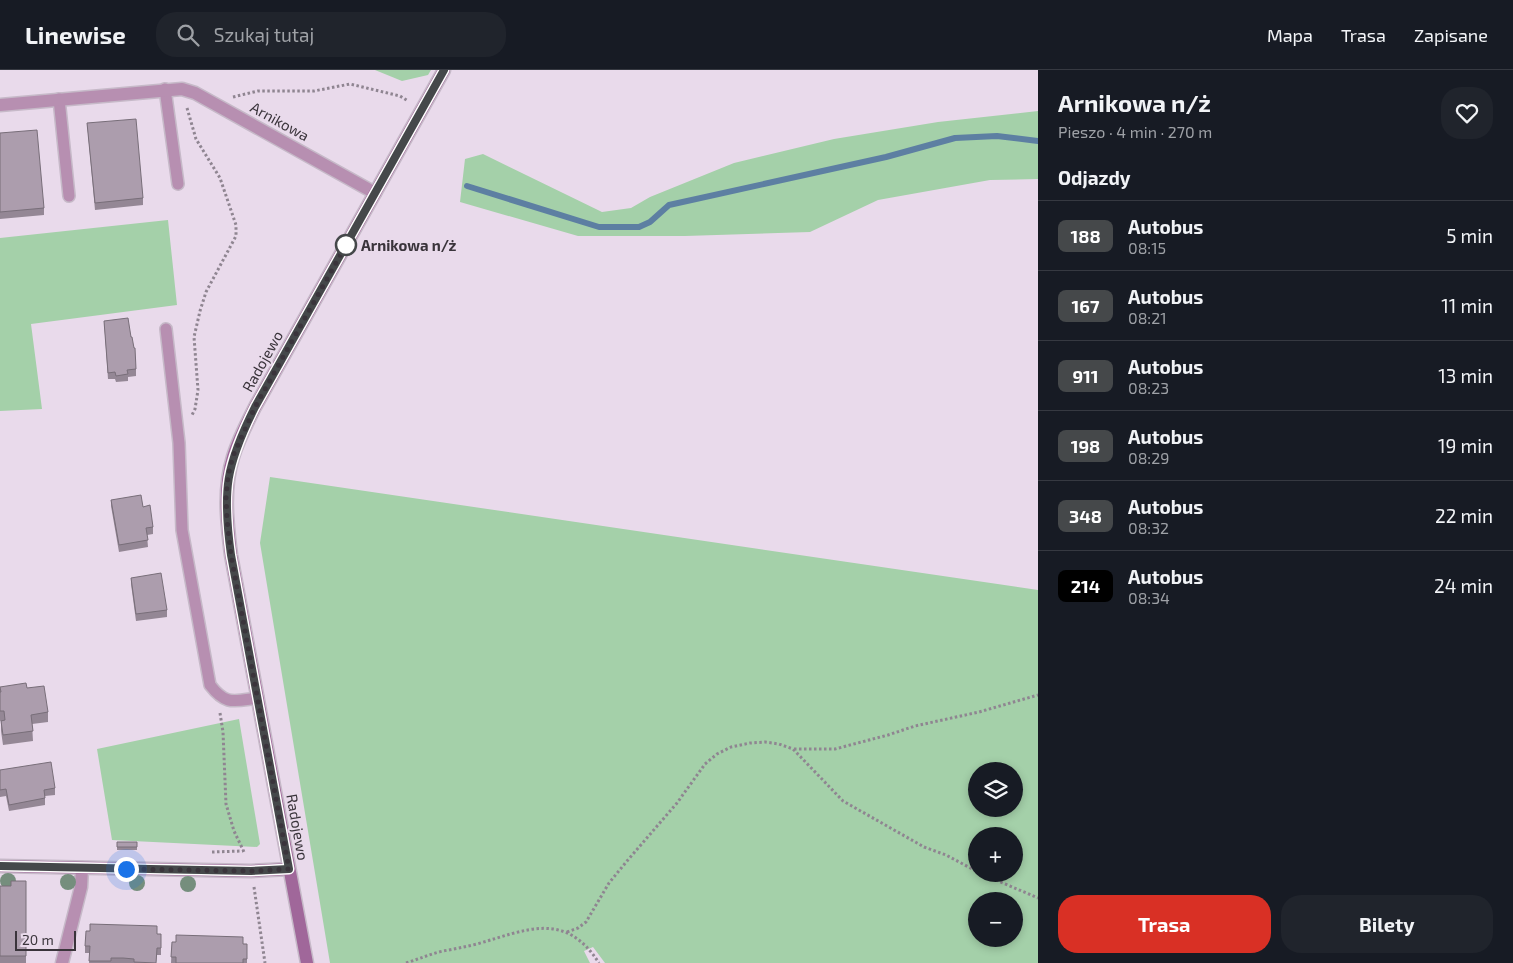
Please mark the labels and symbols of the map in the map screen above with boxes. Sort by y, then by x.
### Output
street label: Arnikowa [248,98,312,144]
marker: Arnikowa n/ż [335,234,357,256]
place label: Arnikowa n/ż [361,236,457,254]
street label: Radojewo [238,327,287,395]
street label: Radojewo [282,792,313,862]
your location [114,857,139,882]
scale bar [15,928,76,951]

